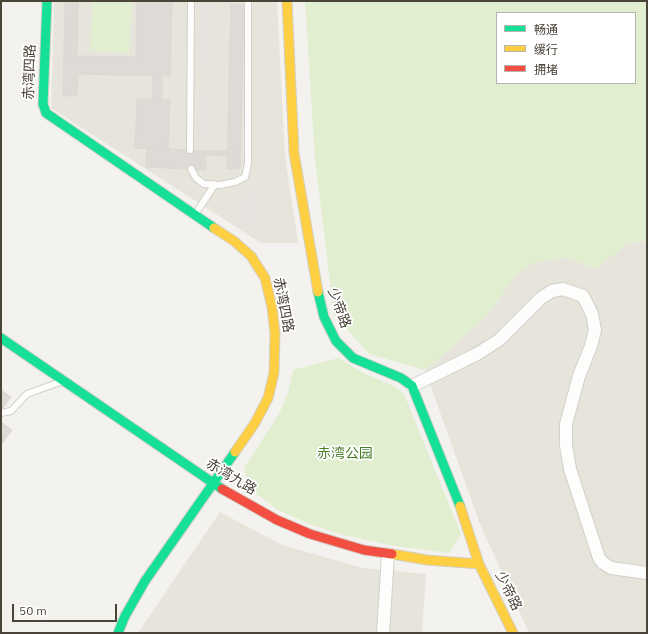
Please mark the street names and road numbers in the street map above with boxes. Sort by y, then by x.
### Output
street label: 赤湾四路 [21,44,39,100]
street label: 赤湾四路 [269,276,297,334]
street label: 少帝路 [324,285,354,331]
street label: 赤湾九路 [203,455,259,499]
street label: 少帝路 [491,568,525,614]

